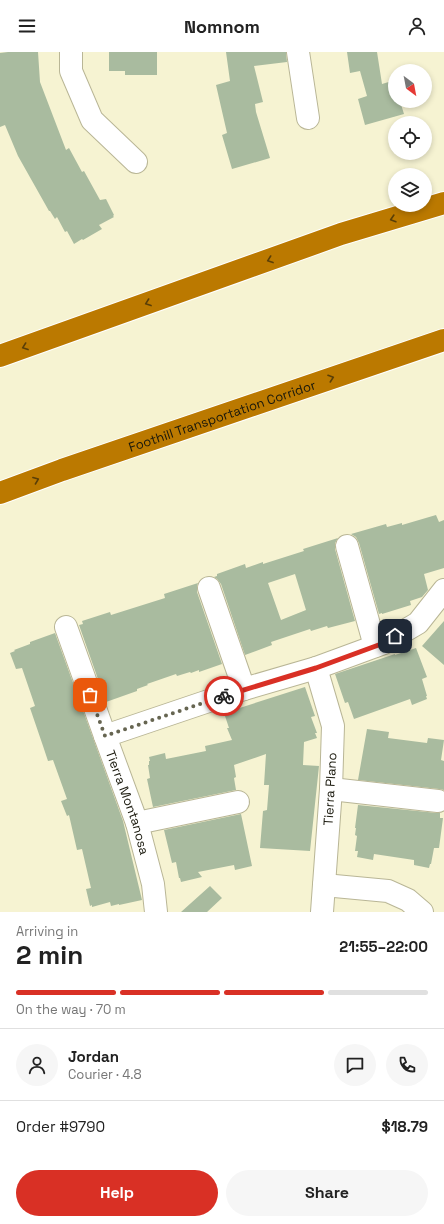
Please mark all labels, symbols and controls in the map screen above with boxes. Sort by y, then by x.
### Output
icon: menu [16,15,38,37]
text: Nomnom [184,15,260,38]
icon: person [406,15,428,37]
north arrow [388,64,432,108]
map controls [388,64,432,212]
button: locate [388,116,432,160]
button: layers [388,168,432,212]
one-way arrow [390,214,397,222]
one-way arrow [267,255,274,263]
one-way arrow [144,299,151,307]
one-way arrow [22,342,29,351]
one-way arrow [328,374,335,383]
street label: Foothill Transportation Corridor [126,376,318,455]
one-way arrow [33,476,40,484]
pin [378,619,412,653]
icon: home [384,625,406,647]
courier [204,676,244,716]
pin [73,678,107,712]
icon: bag [79,684,101,706]
icon: bike [213,685,235,707]
street label: Tierra Montanosa [102,748,154,857]
street label: Tierra Plano [320,752,340,826]
text: Arriving in [16,923,78,940]
text: 21:55–22:00 [339,937,428,956]
text: 2 min [16,938,83,972]
text: On the way · 70 m [16,1001,126,1018]
button: person [16,1044,58,1086]
button: chat [334,1044,376,1086]
button: phone [386,1044,428,1086]
text: Jordan [68,1047,119,1066]
text: Courier · 4.8 [68,1066,142,1083]
text: Order #9790 [16,1117,105,1136]
text: $18.79 [382,1117,428,1136]
button: Help [16,1170,218,1216]
button: Share [226,1170,428,1216]

